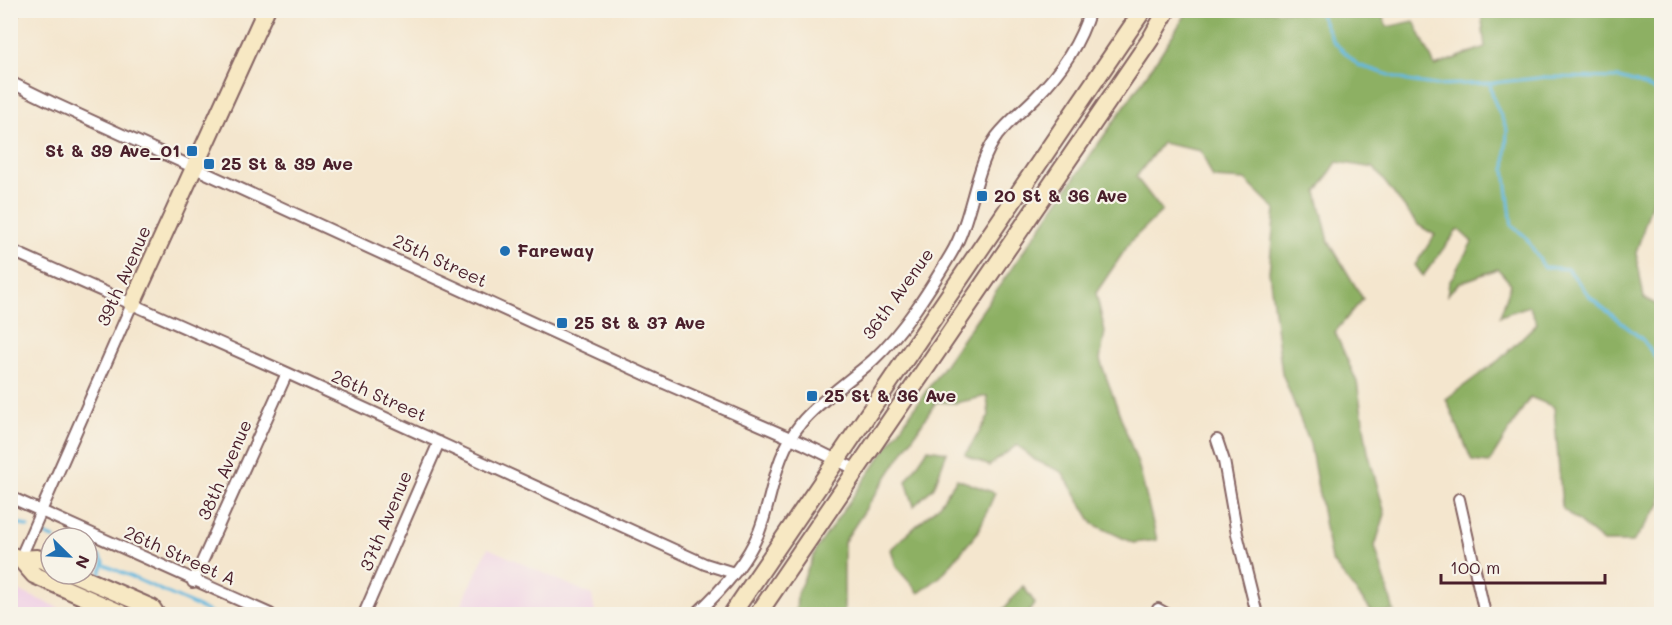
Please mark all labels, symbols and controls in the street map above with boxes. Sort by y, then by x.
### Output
place label: St & 39 Ave_01 [45,138,180,162]
marker: St & 39 Ave_01 [185,144,199,158]
place label: 25 St & 39 Ave [221,151,353,175]
marker: 25 St & 39 Ave [202,157,216,171]
place label: 20 St & 36 Ave [994,183,1127,207]
marker: 20 St & 36 Ave [975,189,989,203]
street label: 39th Avenue [90,222,156,329]
street label: 25th Street [389,228,492,292]
place label: Fareway [517,238,595,262]
street label: 36th Avenue [856,243,939,344]
marker: Fareway [498,244,512,258]
place label: 25 St & 37 Ave [574,310,706,334]
marker: 25 St & 37 Ave [555,316,569,330]
street label: 26th Street [328,363,431,427]
place label: 25 St & 36 Ave [824,383,956,407]
marker: 25 St & 36 Ave [805,389,819,403]
street label: 38th Avenue [191,416,257,524]
street label: 37th Avenue [353,467,417,574]
street label: 26th Street A [121,520,240,591]
north arrow [39,526,99,586]
scale bar [1441,547,1604,585]
text: N [71,552,95,572]
text: 100 m [1450,555,1500,579]

